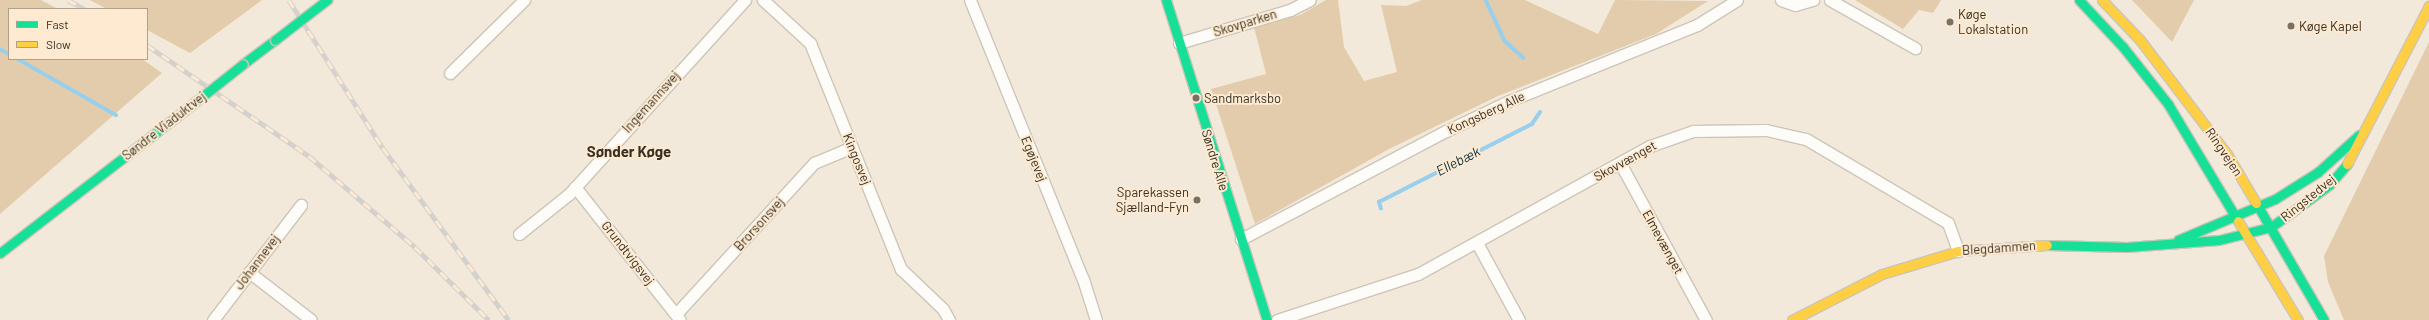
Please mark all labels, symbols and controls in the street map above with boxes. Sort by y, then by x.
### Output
street label: Skovparken [1211,6,1279,40]
place label: Køge Lokalstation [1958,7,2028,38]
legend [8,8,148,60]
text: Fast [46,17,69,31]
marker: Køge Lokalstation [1945,17,1955,27]
place label: Køge Kapel [2299,18,2362,34]
marker: Køge Kapel [2286,21,2296,31]
text: Slow [46,37,71,51]
street label: Ingemannsvej [619,68,683,136]
street label: Kongsberg Alle [1445,88,1527,138]
street label: Søndre Viaduktvej [119,89,209,163]
place label: Sandmarksbo [1204,90,1281,106]
marker: Sandmarksbo [1191,93,1201,103]
street label: Ringvejen [2202,125,2246,179]
street label: Søndre Alle [1198,127,1232,193]
street label: Kingosvej [840,131,874,187]
street label: Egøjevej [1018,134,1050,184]
street label: Skovvænget [1591,137,1659,185]
district label: Sønder Køge [587,143,671,161]
water label: Ellebæk [1433,143,1483,179]
street label: Ringstedvej [2277,171,2339,225]
place label: Sparekassen Sjælland-Fyn [1116,185,1189,216]
street label: Brorsonsvej [731,194,787,254]
marker: Sparekassen Sjælland-Fyn [1192,195,1202,205]
street label: Elmevænget [1639,207,1687,277]
street label: Grundtvigsvej [598,218,658,288]
street label: Johannevej [231,231,283,293]
street label: Blegdammen [1961,238,2037,258]

